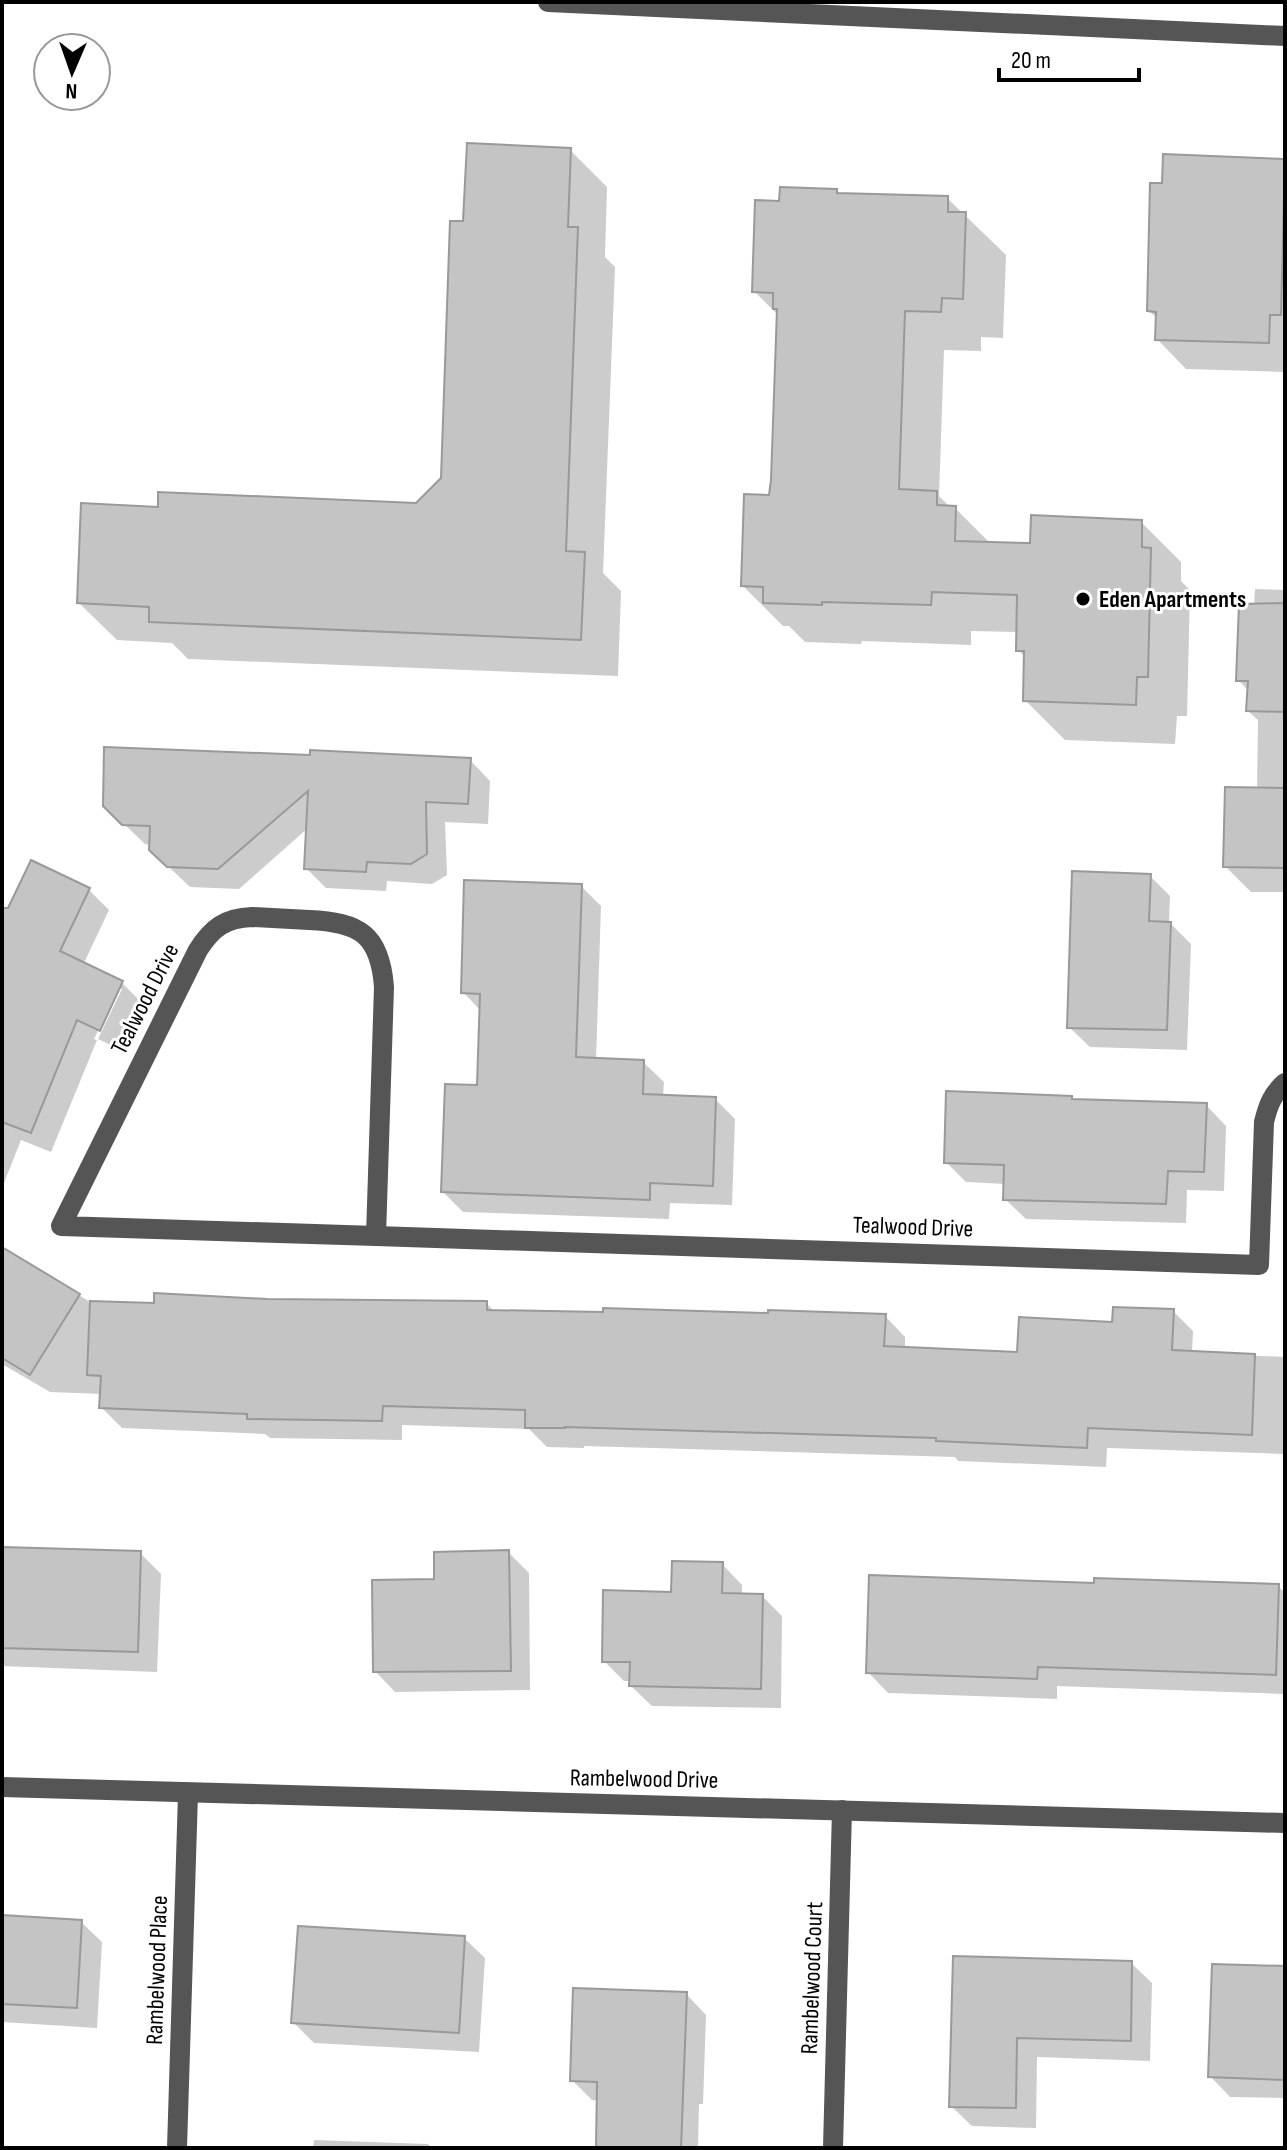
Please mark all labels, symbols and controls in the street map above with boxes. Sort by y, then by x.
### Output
north arrow [32,32,112,112]
scale bar [999,32,1139,82]
text: 20 m [1011,46,1051,75]
text: N [65,77,78,104]
place label: Eden Apartments [1099,585,1246,614]
marker: Eden Apartments [1074,590,1092,608]
street label: Tealwood Drive [105,939,185,1059]
street label: Tealwood Drive [852,1210,974,1244]
street label: Rambelwood Drive [570,1763,718,1795]
street label: Rambelwood Place [140,1895,174,2045]
street label: Rambelwood Court [795,1901,829,2055]

